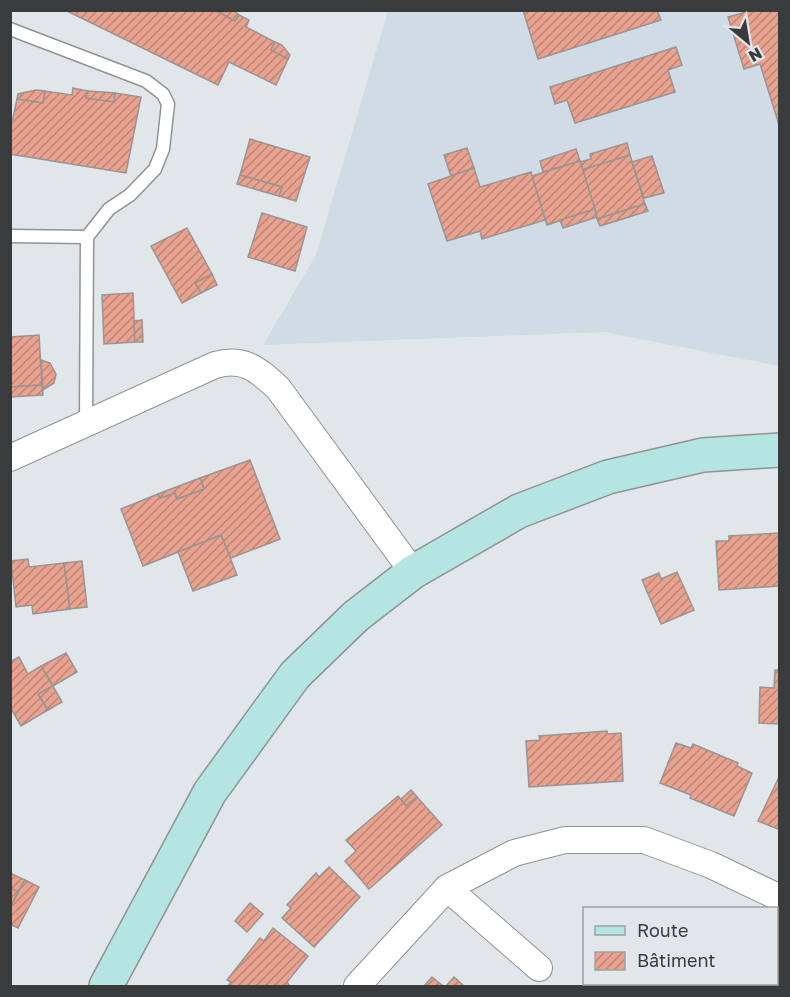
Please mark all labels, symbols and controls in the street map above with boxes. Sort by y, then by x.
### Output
north arrow [718,12,778,72]
text: N [745,43,766,67]
legend [583,907,778,985]
text: Route [637,919,688,941]
text: Bâtiment [637,949,716,971]

